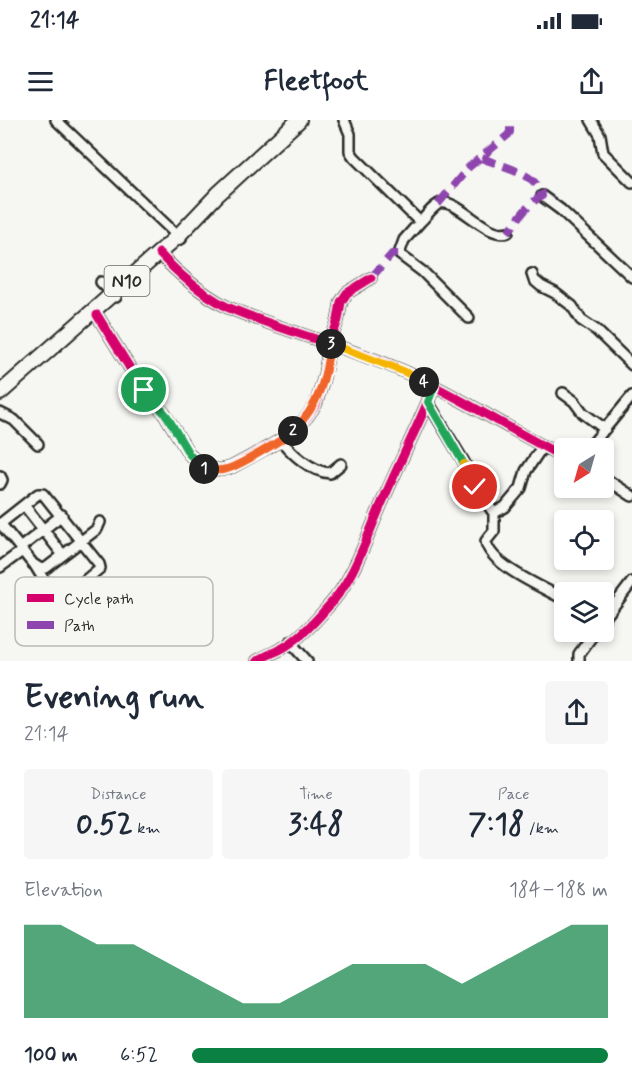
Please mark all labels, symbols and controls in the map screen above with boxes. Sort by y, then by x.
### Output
text: 21:14 [30,7,79,35]
text: Fleetfoot [264,64,368,99]
icon: menu [24,65,57,98]
icon: share [575,65,608,98]
road number: N10 [104,266,150,296]
pin: 3 [316,329,346,359]
text: 3 [327,333,335,354]
pin [118,364,169,415]
pin: 4 [409,367,439,397]
text: 4 [419,371,429,392]
icon: arrive [127,373,160,406]
pin: 2 [278,416,308,446]
text: 2 [289,420,297,441]
north arrow [554,438,614,498]
map controls [554,438,614,642]
pin: 1 [189,454,219,484]
text: 1 [200,458,208,479]
pin [449,461,500,512]
icon: check [458,470,491,503]
button: locate [554,510,614,570]
legend [15,577,213,646]
button: layers [554,582,614,642]
text: Cycle path [64,589,134,610]
text: Path [64,616,95,637]
text: Evening run [24,676,204,720]
button: share [545,681,608,744]
text: 21:14 [24,721,69,748]
text: Distance [90,784,146,805]
text: Time [299,784,333,805]
text: Pace [498,784,530,805]
text: 0.52 [76,805,133,844]
text: 3:48 [288,805,344,844]
text: 7:18 [468,805,524,844]
text: km [133,818,161,839]
text: /km [524,818,559,839]
text: Elevation [24,877,103,904]
text: 184–188 m [509,877,608,904]
text: 100 m [24,1042,78,1069]
text: 6:52 [120,1042,158,1069]

